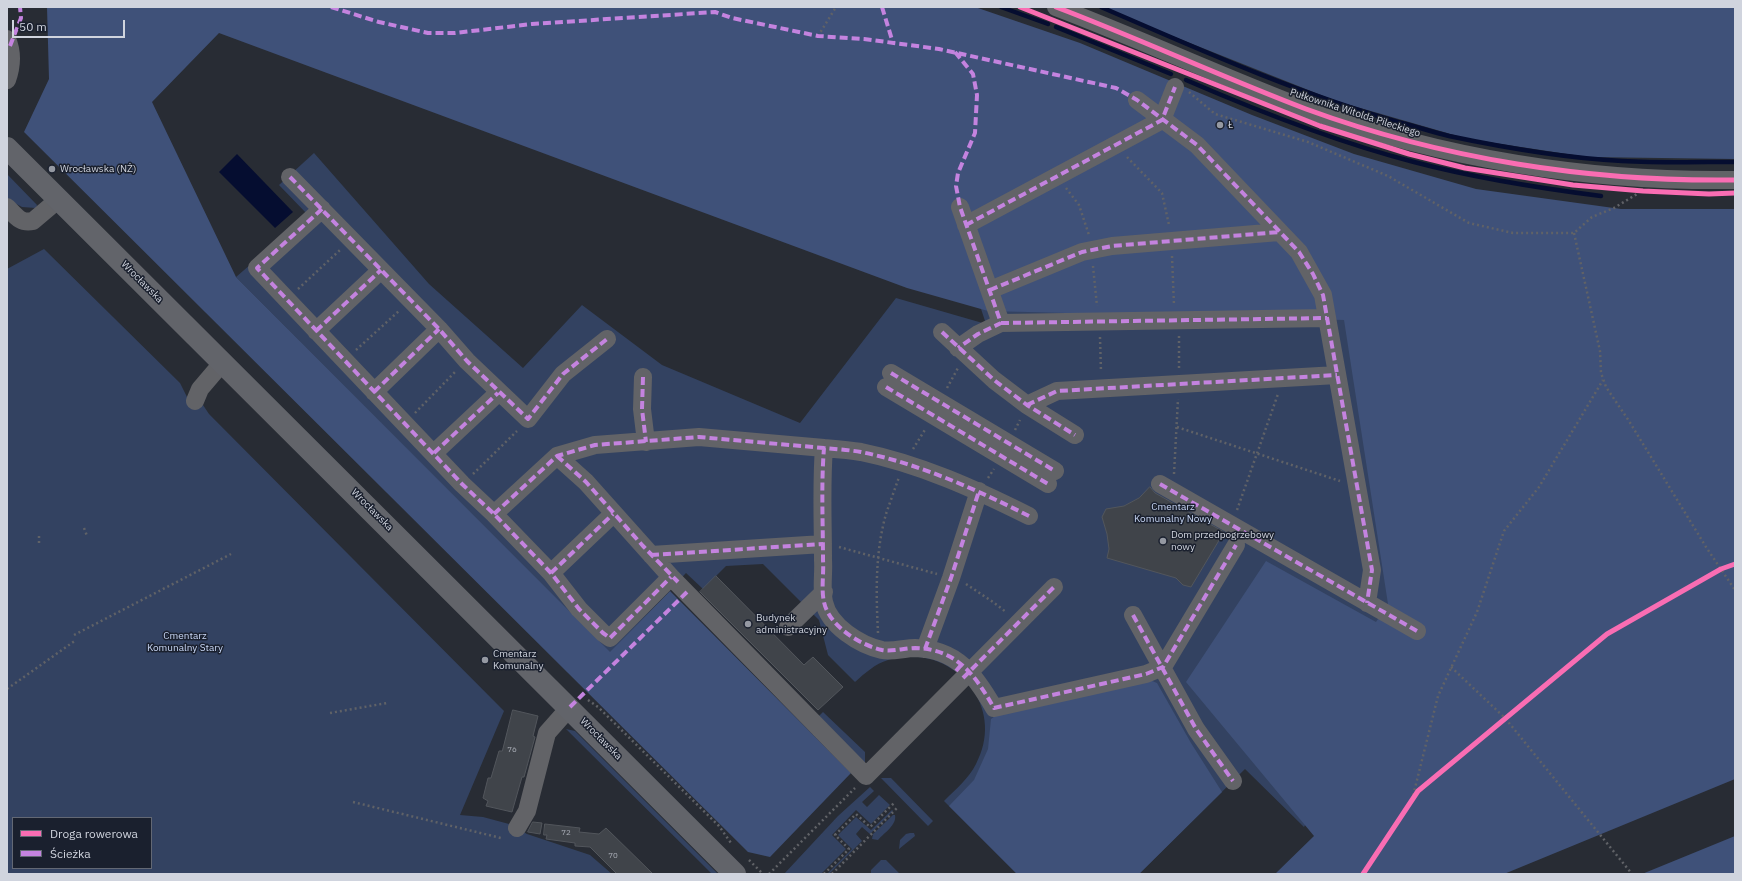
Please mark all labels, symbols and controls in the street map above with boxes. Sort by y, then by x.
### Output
scale bar [14,12,127,38]
text: 50 m [19,19,47,34]
street label: Pułkownika Witolda Pileckiego [1288,86,1422,140]
place label: Ł [1228,119,1233,131]
marker: Ł [1215,120,1225,130]
place label: Wrocławska (NŻ) [60,163,136,175]
marker: Wrocławska (NŻ) [47,164,57,174]
street label: Wrocławska [119,259,165,305]
street label: Wrocławska [349,487,395,533]
park label: Cmentarz Komunalny Nowy [1134,501,1212,524]
place label: Dom przedpogrzebowy nowy [1171,529,1274,552]
marker: Dom przedpogrzebowy nowy [1158,536,1168,546]
place label: Budynek administracyjny [756,612,827,636]
marker: Budynek administracyjny [743,619,753,629]
park label: Cmentarz Komunalny Stary [147,630,223,654]
place label: Cmentarz Komunalny [493,648,543,672]
marker: Cmentarz Komunalny [480,655,490,665]
street label: Wrocławska [578,716,624,762]
house number: 76 [507,745,517,755]
legend [12,817,152,869]
text: Droga rowerowa [50,826,138,841]
house number: 72 [561,828,571,838]
text: Ścieżka [50,846,91,861]
house number: 70 [608,851,618,861]

